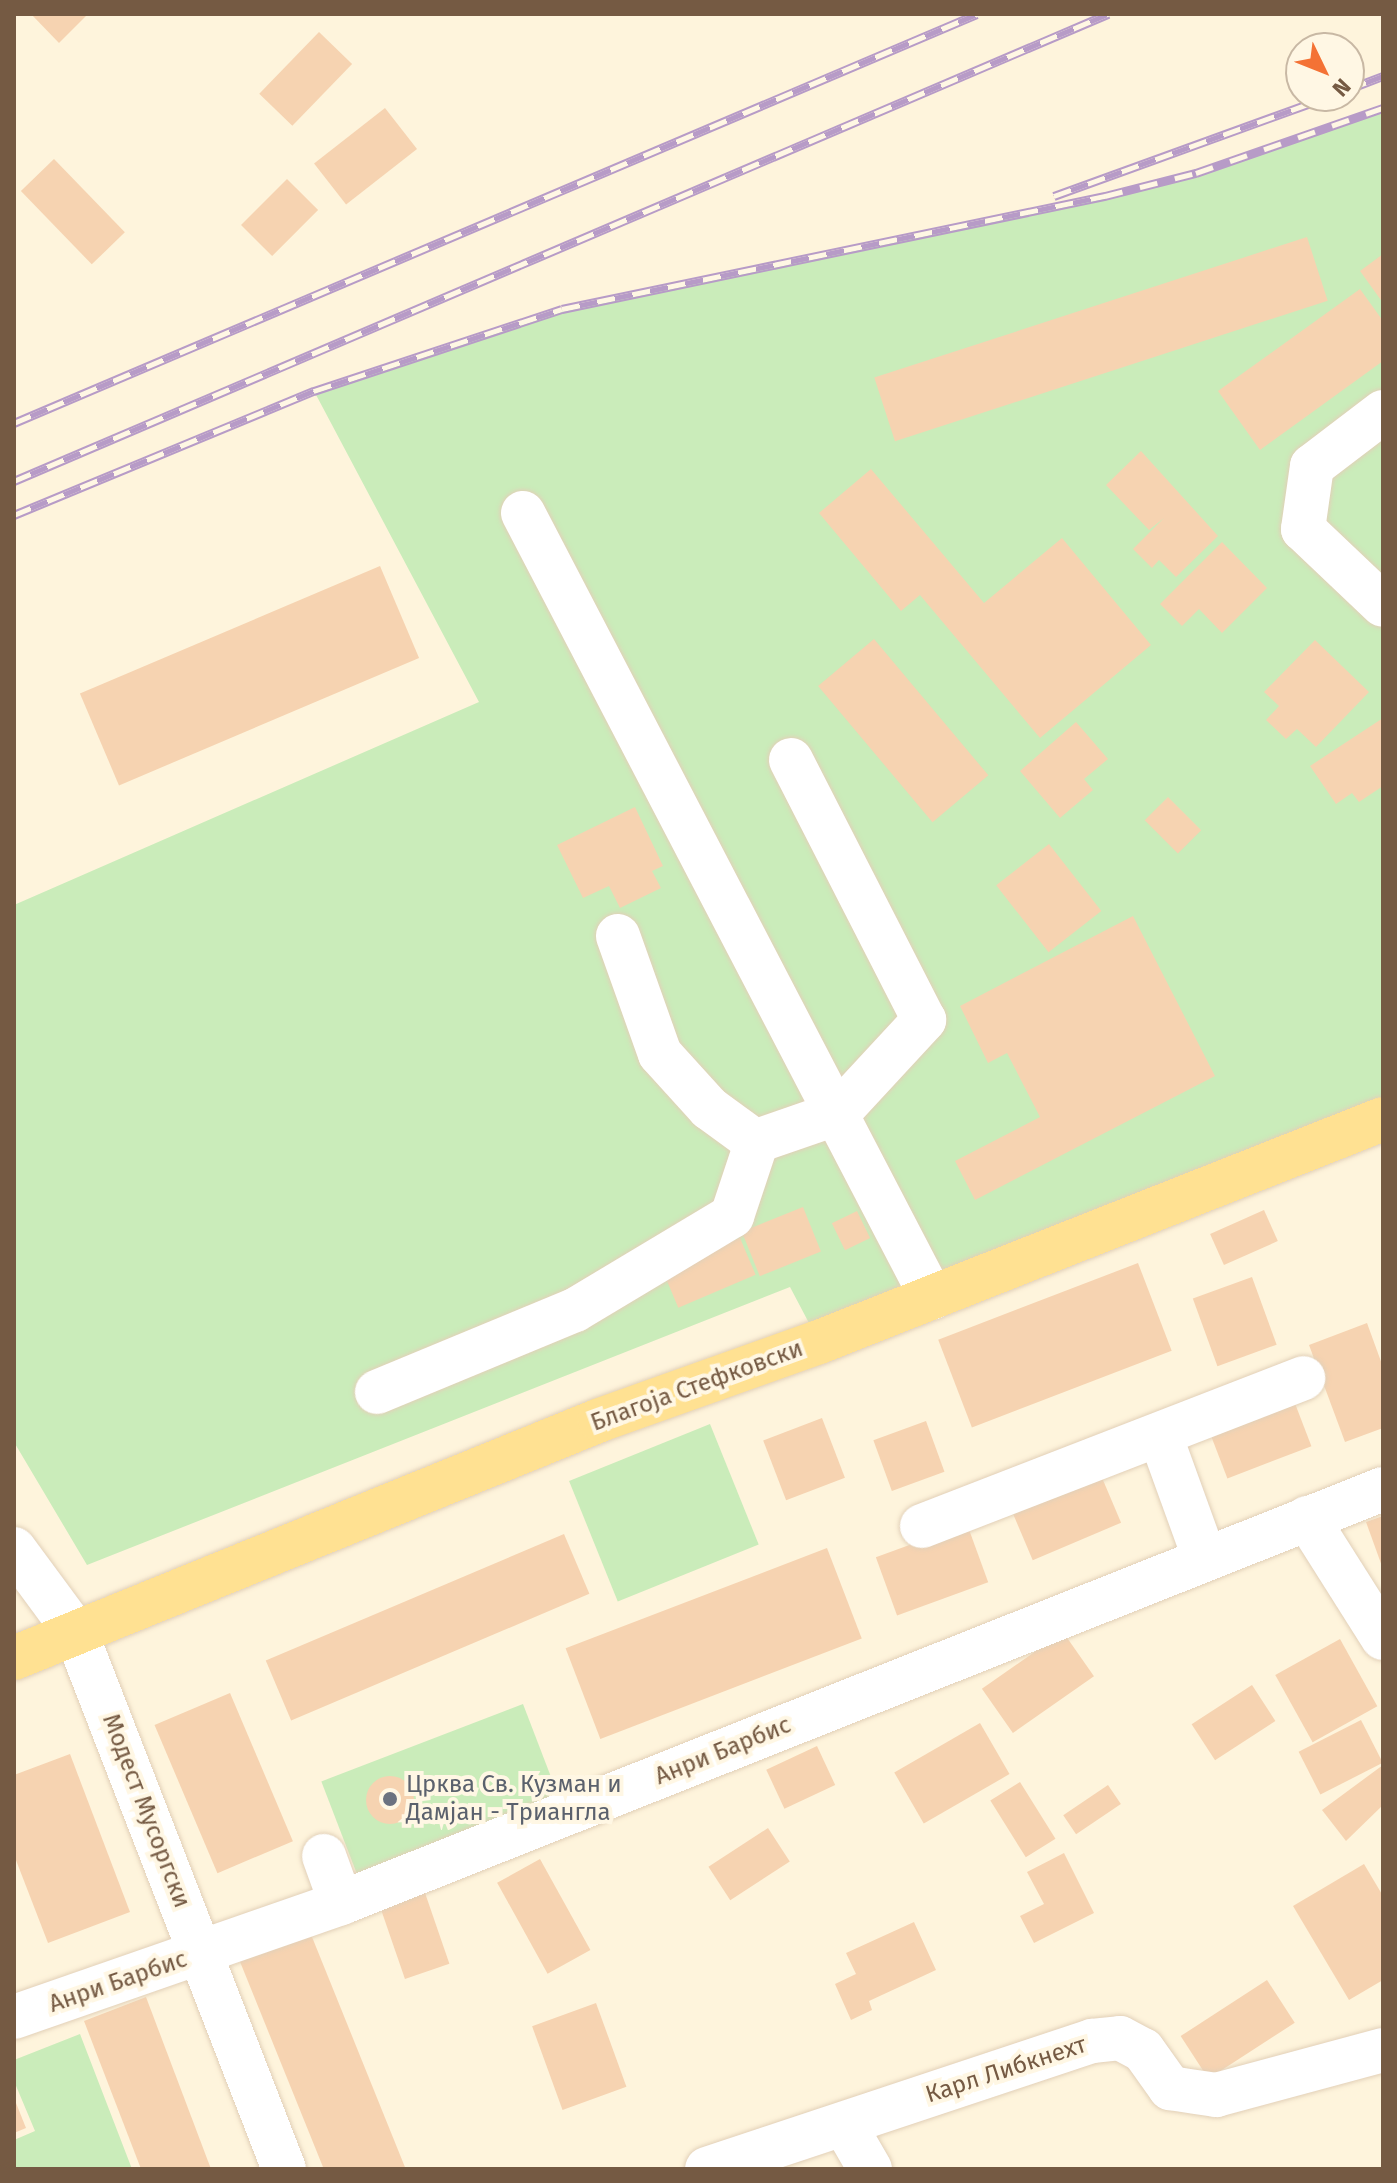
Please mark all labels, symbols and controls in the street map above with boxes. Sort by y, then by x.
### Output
north arrow [1285,32,1365,112]
text: N [1327,73,1356,102]
street label: Благоја Стефковски [587,1334,807,1438]
street label: Модест Мусоргски [96,1710,196,1912]
street label: Анри Барбис [651,1711,795,1791]
place label: Црква Св. Кузман и Дамјан - Триангла [406,1771,622,1827]
marker: Црква Св. Кузман и Дамјан - Триангла [381,1790,399,1808]
street label: Анри Барбис [45,1945,191,2019]
street label: Карл Либкнехт [922,2030,1090,2110]

